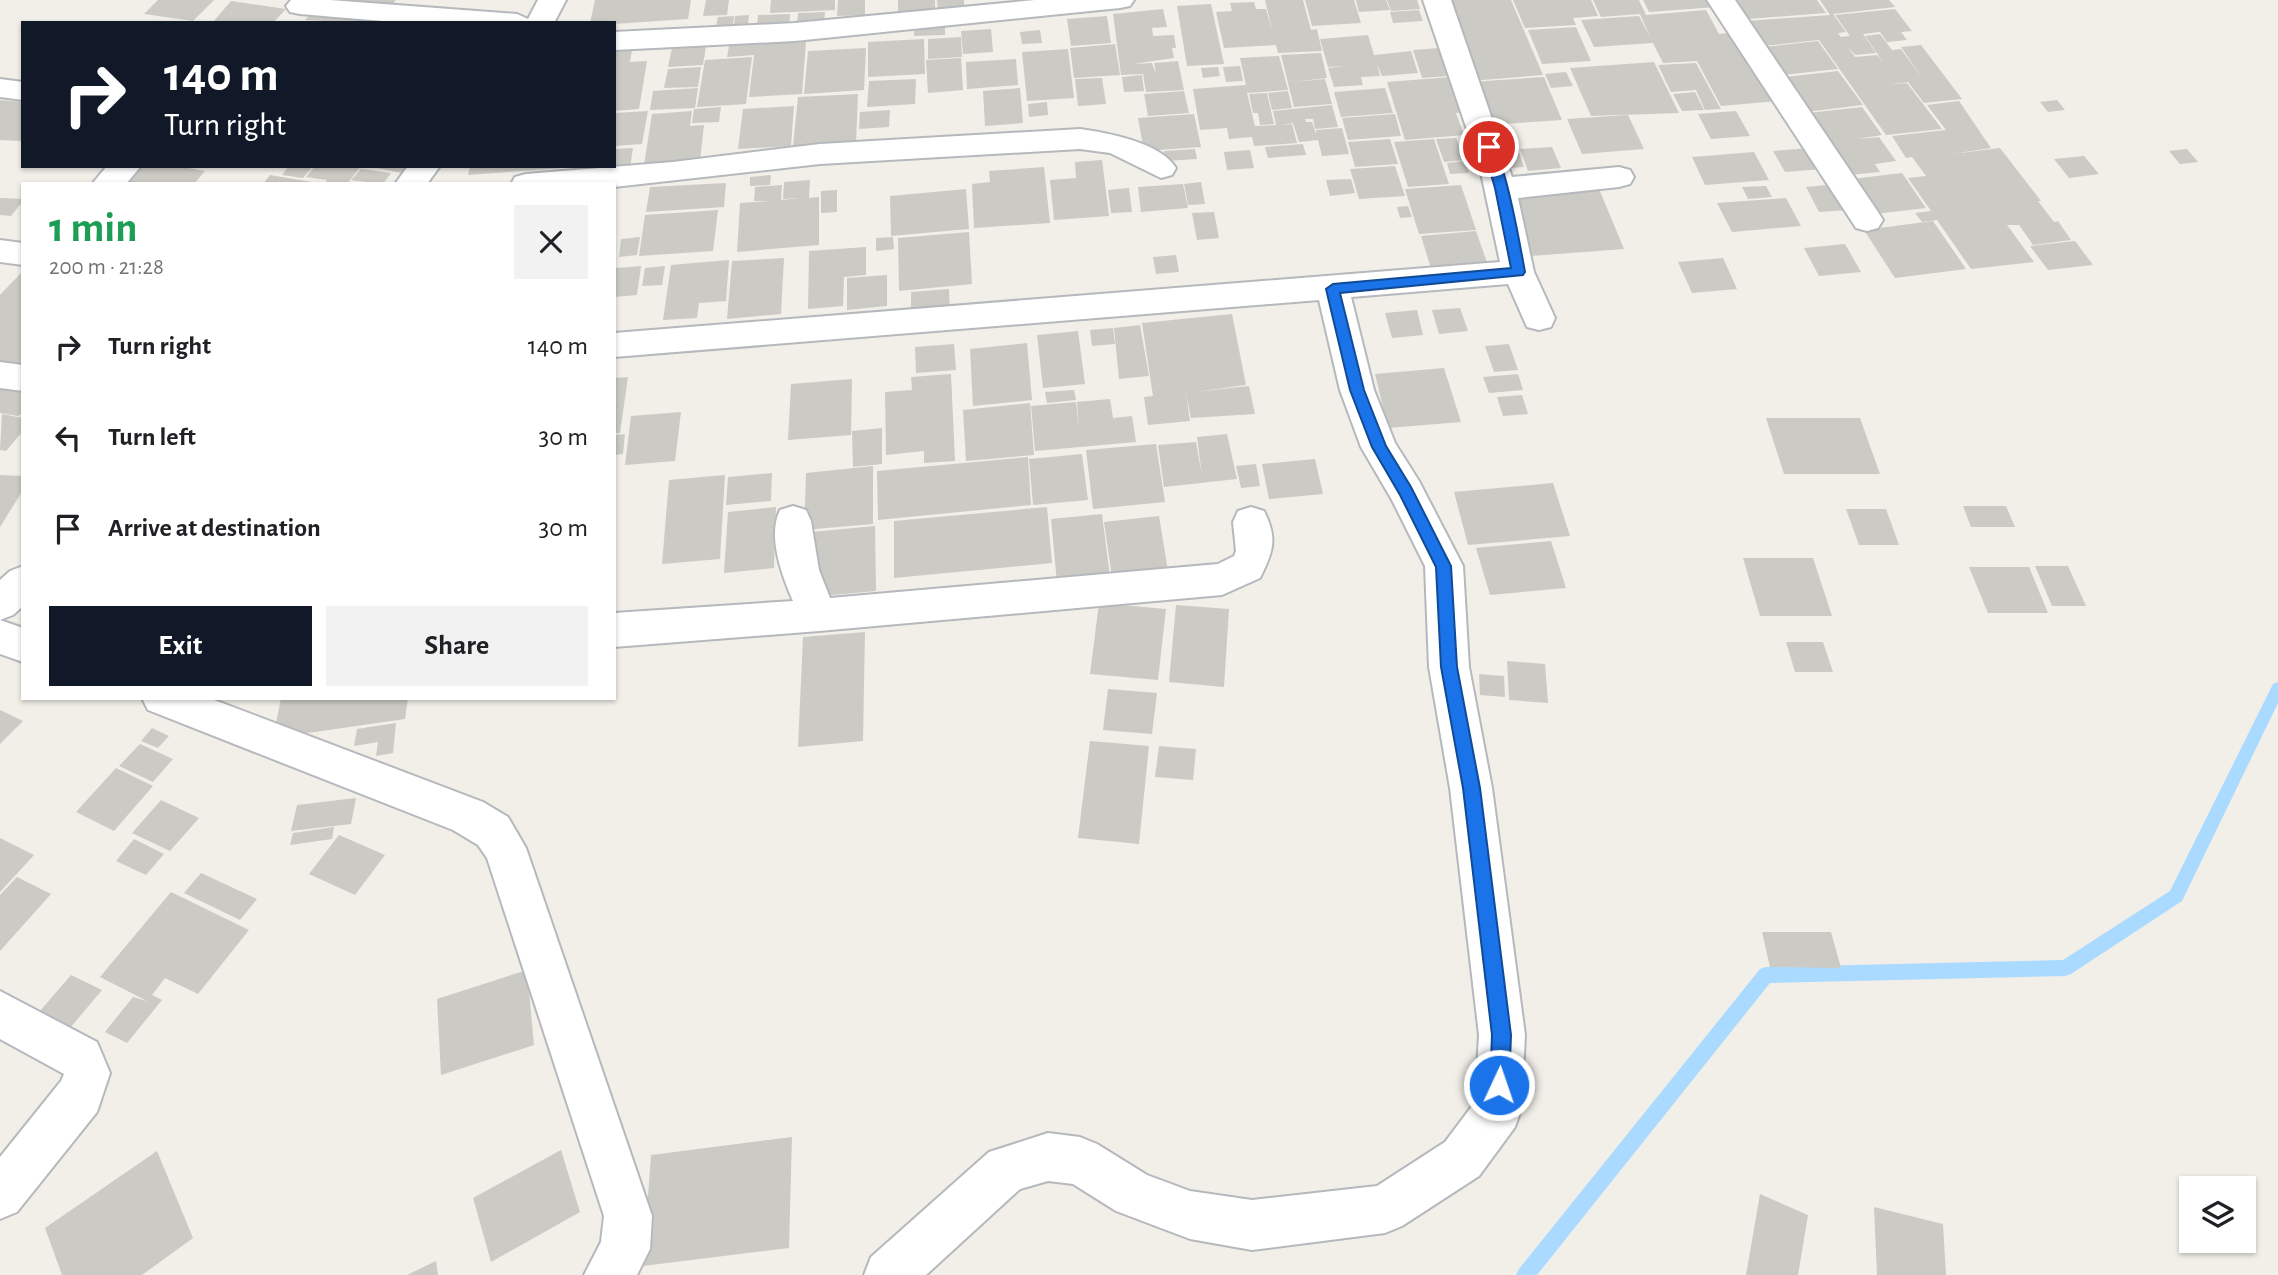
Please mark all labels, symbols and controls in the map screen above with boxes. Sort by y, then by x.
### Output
icon: right [49,49,140,140]
text: 140 m [164,51,279,100]
text: Turn right [164,109,286,141]
pin [1459,117,1519,177]
icon: arrive [1470,128,1508,166]
button: close [514,205,588,279]
text: 1 min [49,207,138,249]
text: 200 m · 21:28 [49,256,164,279]
icon: right [49,328,87,366]
text: Turn right [108,333,211,359]
text: 140 m [528,333,588,359]
icon: left [49,419,87,457]
text: Turn left [108,424,196,450]
text: 30 m [538,424,588,450]
icon: arrive [49,510,87,548]
text: Arrive at destination [108,515,321,541]
text: 30 m [538,515,588,541]
button: Exit [49,606,312,686]
button: Share [326,606,588,686]
position arrow [1462,1048,1536,1122]
map controls [2179,1176,2256,1253]
button: layers [2179,1176,2256,1253]

